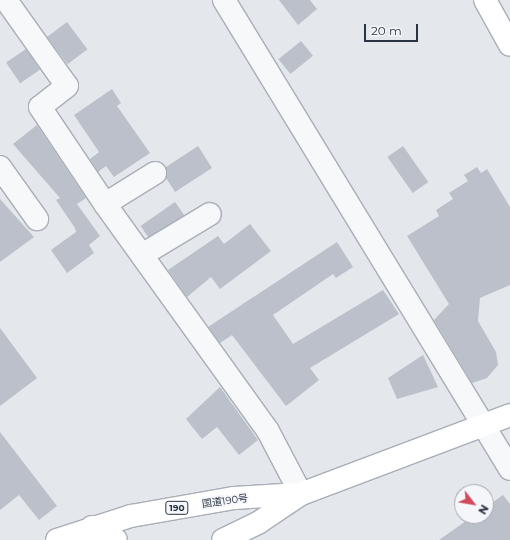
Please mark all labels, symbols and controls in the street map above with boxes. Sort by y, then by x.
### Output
scale bar [366,16,420,42]
text: 20 m [371,23,402,38]
north arrow [454,484,494,524]
street label: 国道190号 [201,492,249,510]
road number: 190 [165,501,189,515]
text: N [475,502,492,517]

